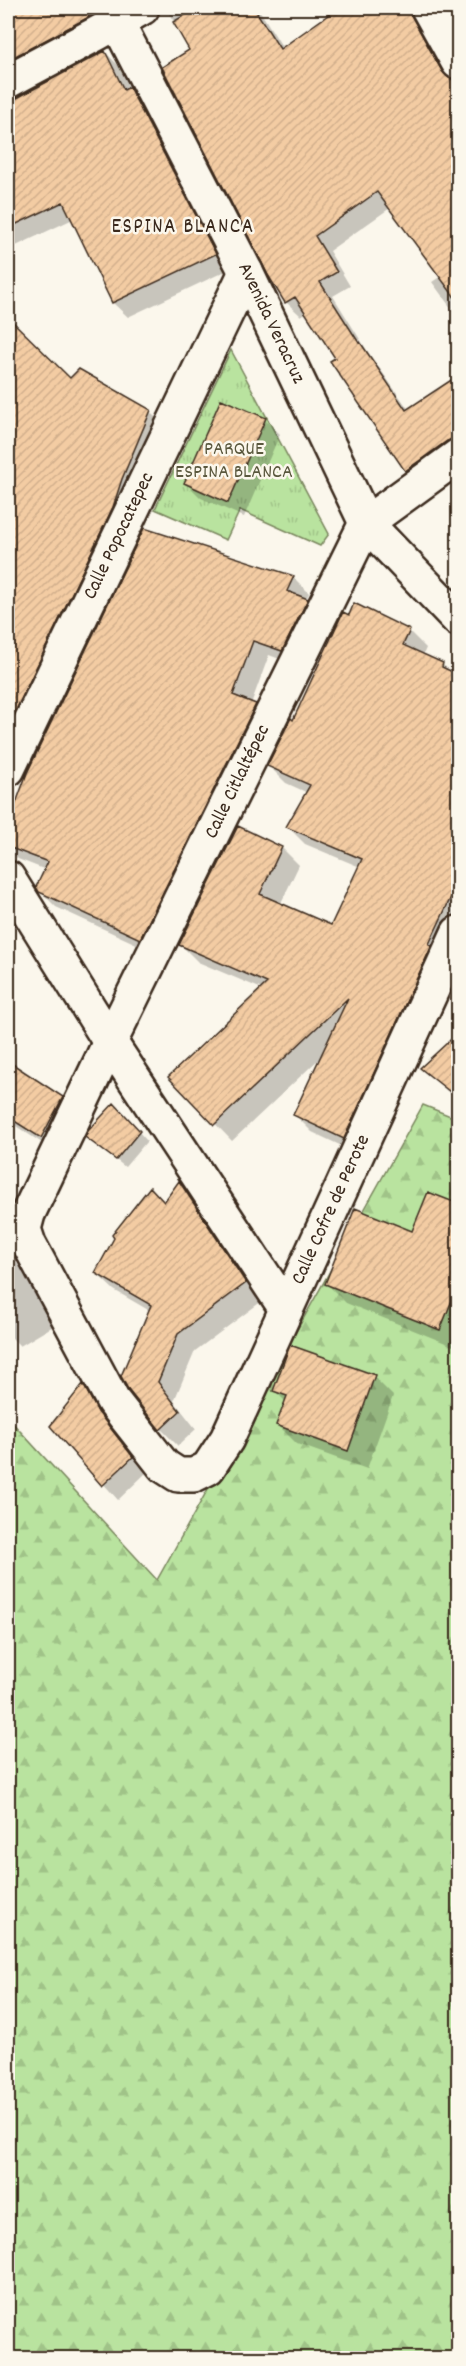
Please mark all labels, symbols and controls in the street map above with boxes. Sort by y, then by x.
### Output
district label: ESPINA BLANCA [111,213,255,243]
street label: Avenida Veracruz [230,258,312,389]
park label: PARQUE ESPINA BLANCA [175,436,293,487]
street label: Calle Popocatepec [77,468,162,605]
street label: Calle Citlaltépec [198,720,278,844]
street label: Calle Cofre de Perote [285,1130,378,1289]

